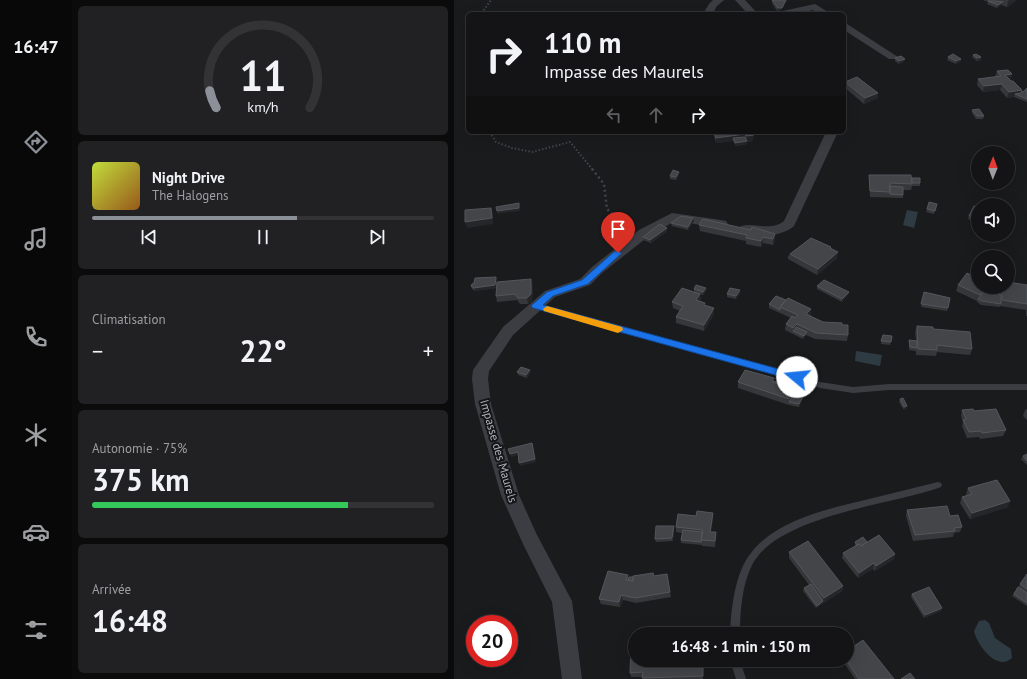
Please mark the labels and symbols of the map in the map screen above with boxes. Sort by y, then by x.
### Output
north arrow [971,146,1015,190]
pin [601,212,635,253]
position arrow [776,356,818,398]
street label: Impasse des Maurels [477,398,521,504]
speed limit sign: 20 [466,615,518,667]

